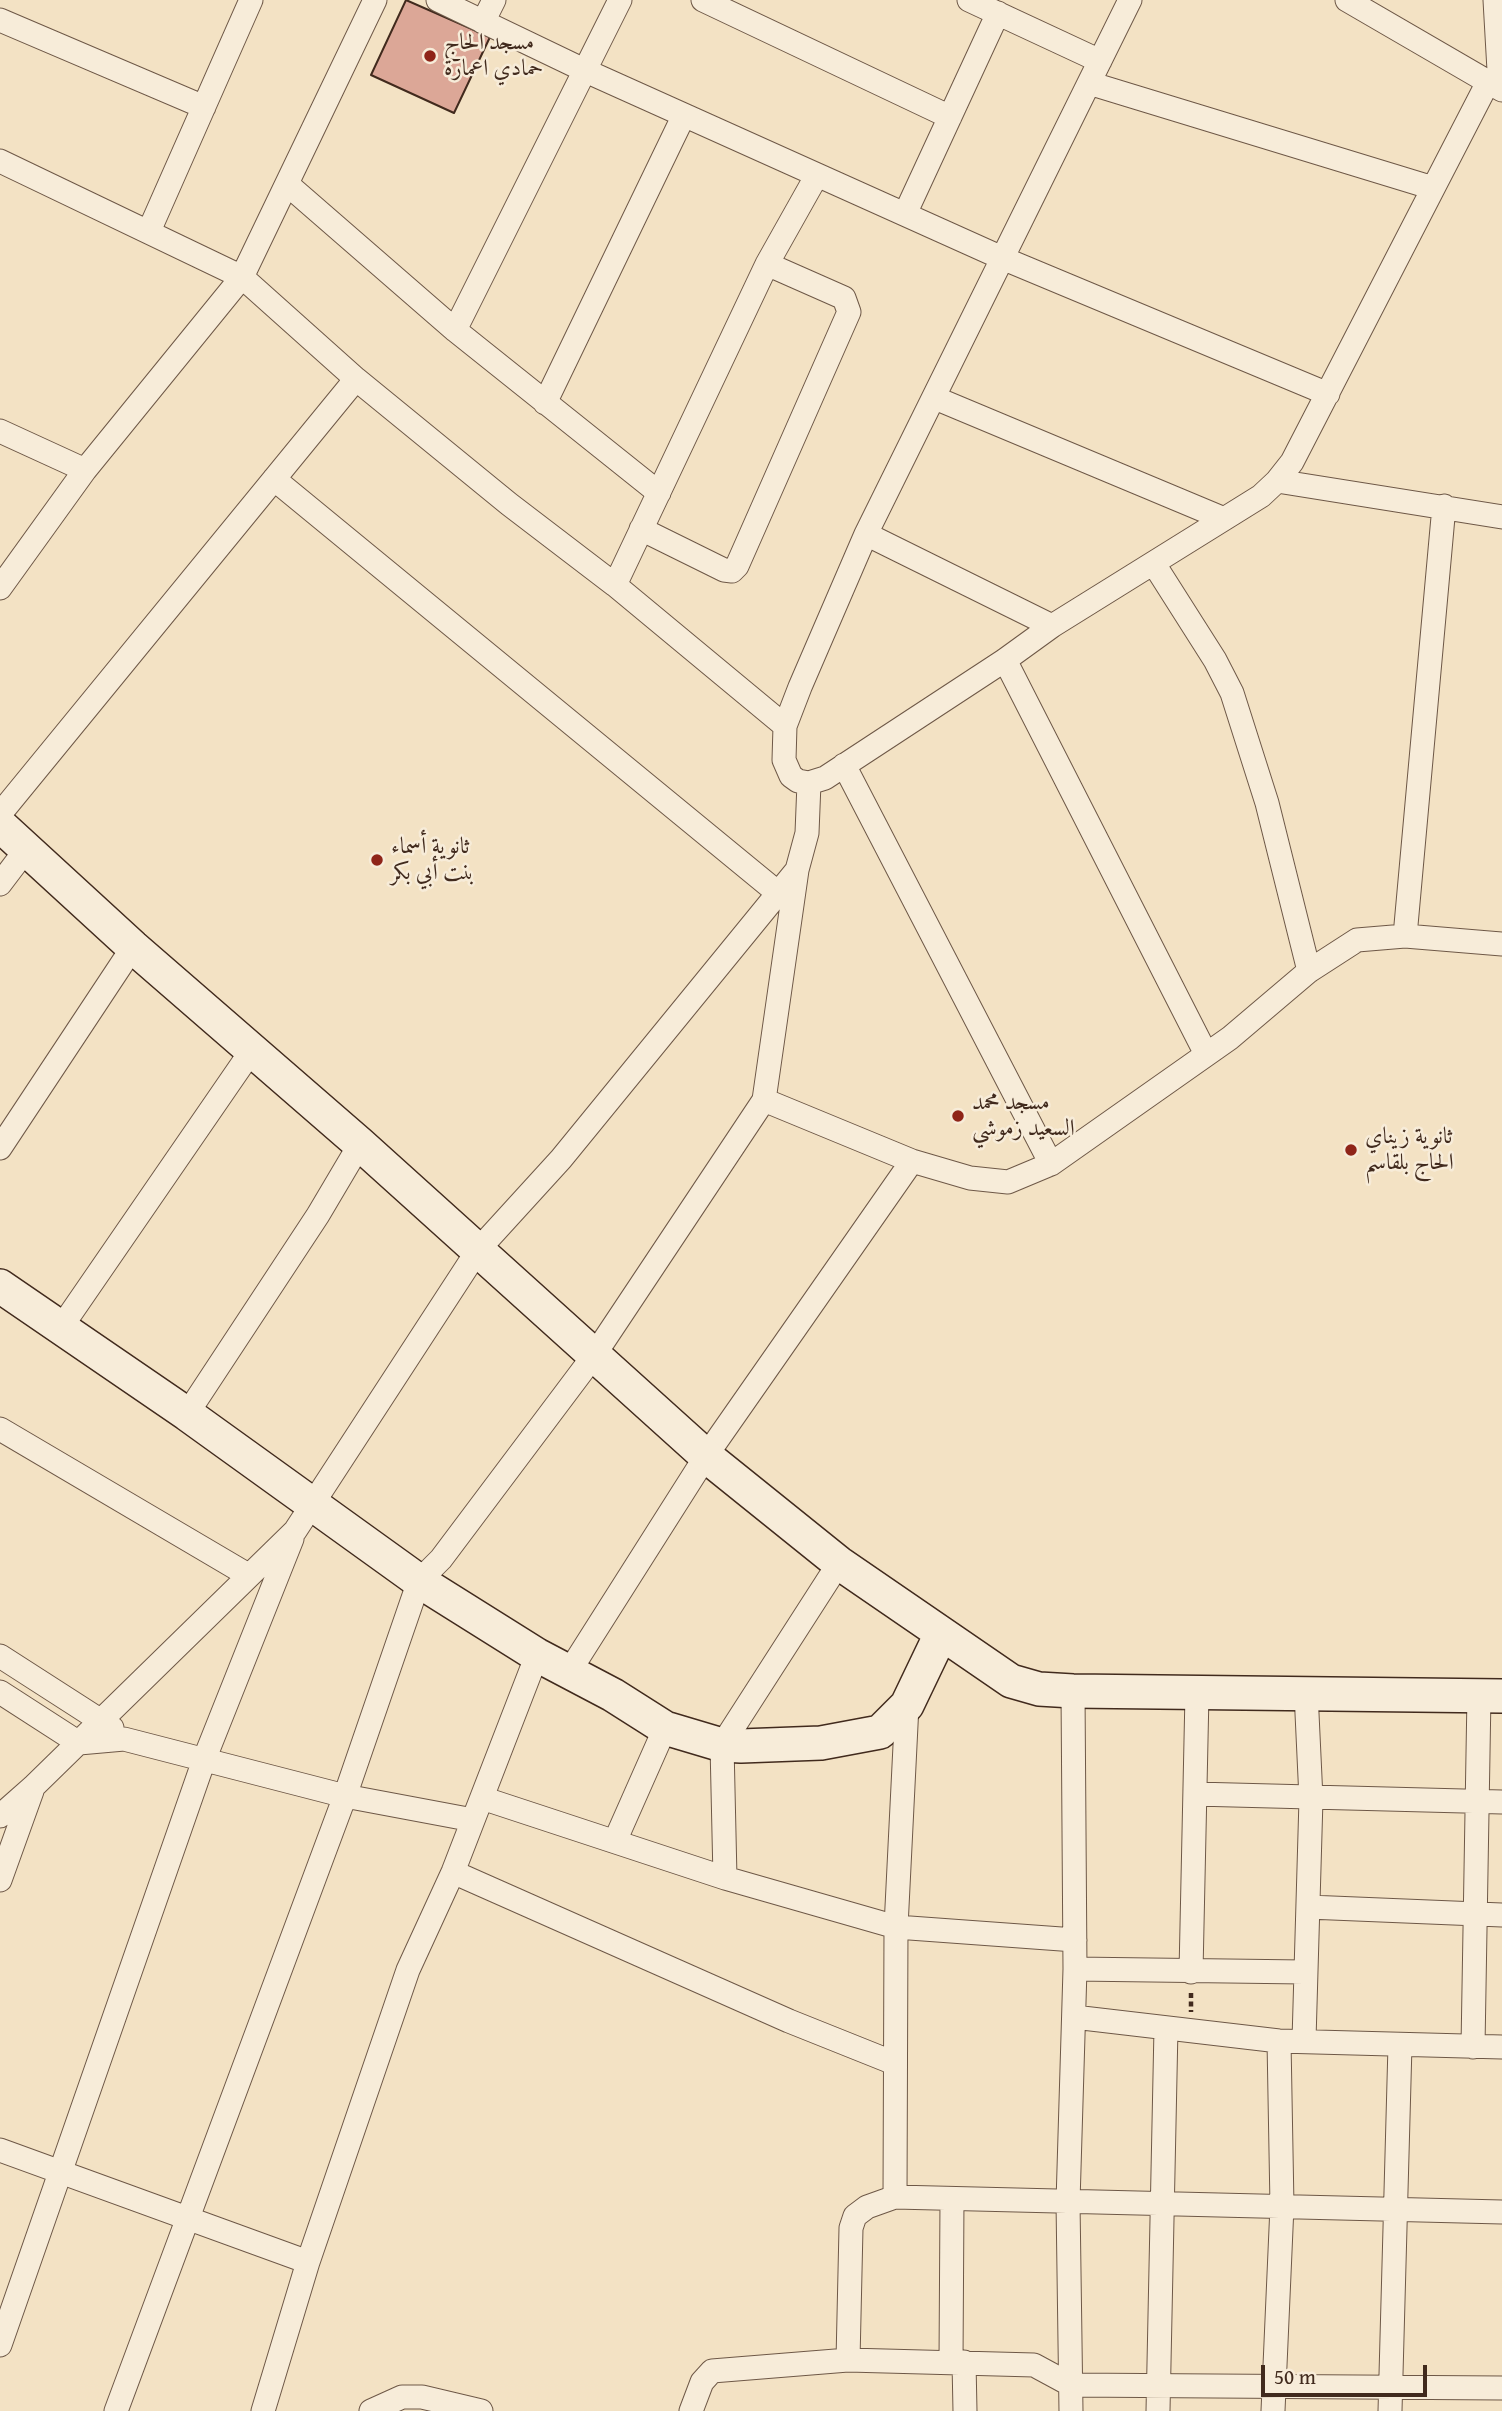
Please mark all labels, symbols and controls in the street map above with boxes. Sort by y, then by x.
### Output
place label: مسجد الحاج حمادي اعمارة [444,29,543,83]
marker: مسجد الحاج حمادي اعمارة [422,48,438,64]
place label: ثانوية أسماء بنت أبي بكر [391,833,474,887]
marker: ثانوية أسماء بنت أبي بكر [369,852,385,868]
place label: مسجد محمد السعيد زموشي [972,1089,1075,1143]
marker: مسجد محمد السعيد زموشي [950,1108,966,1124]
place label: ثانوية زيناي الحاج بلقاسم [1365,1123,1454,1177]
marker: ثانوية زيناي الحاج بلقاسم [1343,1142,1359,1158]
scale bar [1264,2352,1430,2396]
text: 50 m [1274,2361,1316,2392]

